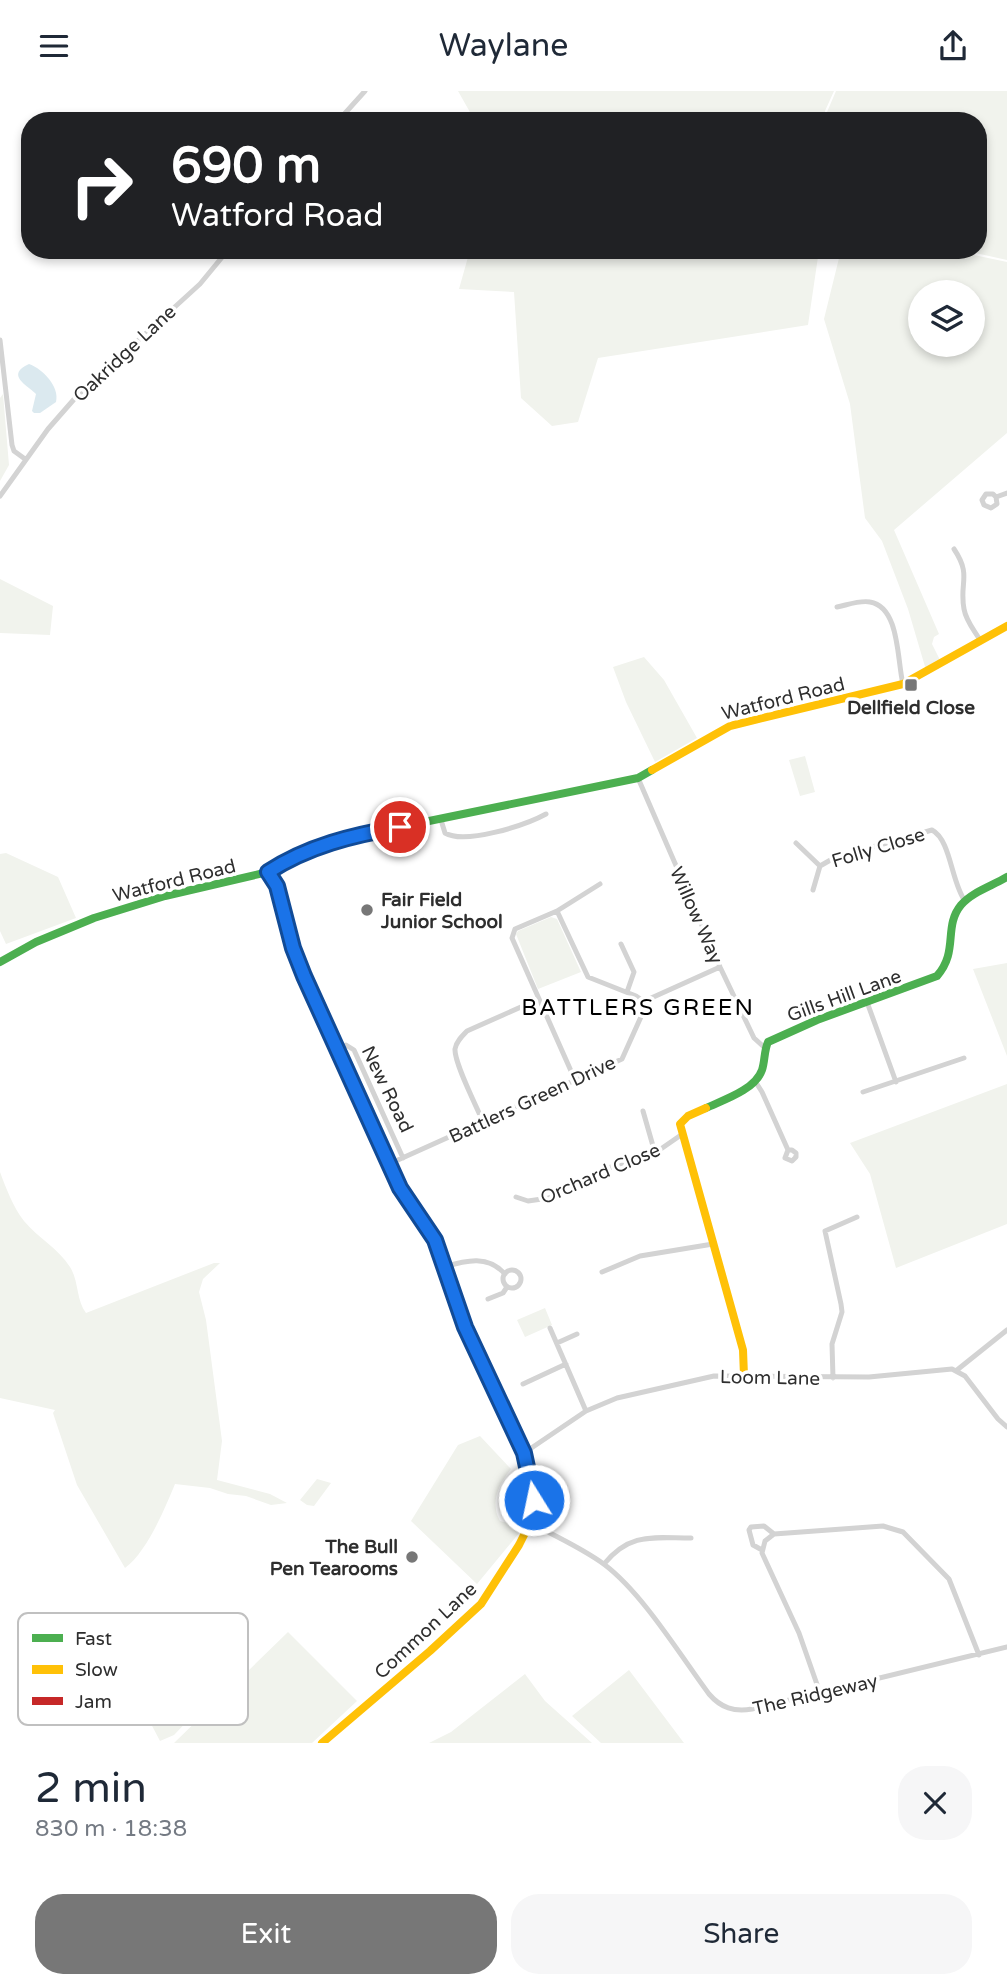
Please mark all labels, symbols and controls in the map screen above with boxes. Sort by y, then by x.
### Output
icon: menu [35,27,73,65]
text: Waylane [439,27,568,65]
icon: share [934,27,972,65]
text: 690 m [171,137,321,196]
icon: right [56,140,147,231]
text: Watford Road [171,197,383,235]
map controls [908,280,985,357]
button: layers [908,280,985,357]
street label: Oakridge Lane [69,301,180,407]
street label: Watford Road [719,673,847,725]
marker: Dellfield Close [903,677,919,693]
place label: Dellfield Close [847,697,975,719]
pin [370,797,430,857]
icon: arrive [381,808,419,846]
street label: Folly Close [829,823,928,873]
street label: Watford Road [110,855,238,907]
street label: Willow Way [665,864,727,967]
place label: Fair Field Junior School [380,889,503,933]
marker: Fair Field Junior School [359,902,375,918]
street label: Gills Hill Lane [784,965,904,1027]
district label: BATTLERS GREEN [521,994,755,1022]
street label: New Road [357,1043,417,1136]
street label: Battlers Green Drive [446,1052,619,1148]
street label: Orchard Close [537,1139,664,1209]
street label: Loom Lane [720,1366,820,1390]
position arrow [497,1463,571,1537]
place label: The Bull Pen Tearooms [270,1536,398,1580]
marker: The Bull Pen Tearooms [404,1549,420,1565]
street label: Common Lane [370,1578,481,1684]
legend [18,1613,248,1725]
text: Fast [75,1628,112,1650]
text: Slow [75,1659,118,1681]
street label: The Ridgeway [751,1670,880,1720]
text: Jam [75,1691,112,1713]
text: 2 min [35,1763,147,1814]
button: close [898,1766,972,1840]
text: 830 m · 18:38 [35,1815,187,1843]
button: Exit [35,1894,497,1974]
button: Share [511,1894,972,1974]

